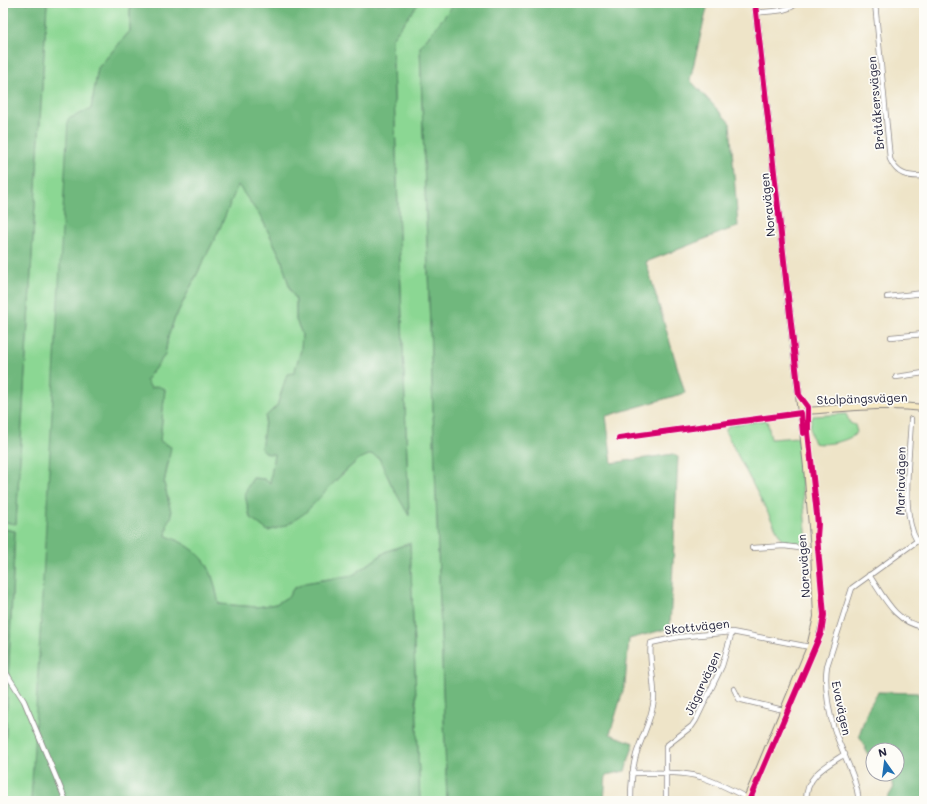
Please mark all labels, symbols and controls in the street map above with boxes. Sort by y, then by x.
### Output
street label: Bråtåkersvägen [863,56,887,150]
street label: Noravägen [756,172,778,238]
street label: Stolpängsvägen [816,388,908,408]
street label: Mariavägen [891,447,909,515]
street label: Noravägen [793,534,813,598]
street label: Skottvägen [664,615,730,637]
street label: Jägarvägen [680,648,724,718]
street label: Evavägen [828,679,856,737]
north arrow [865,742,905,782]
text: N [877,744,888,760]

